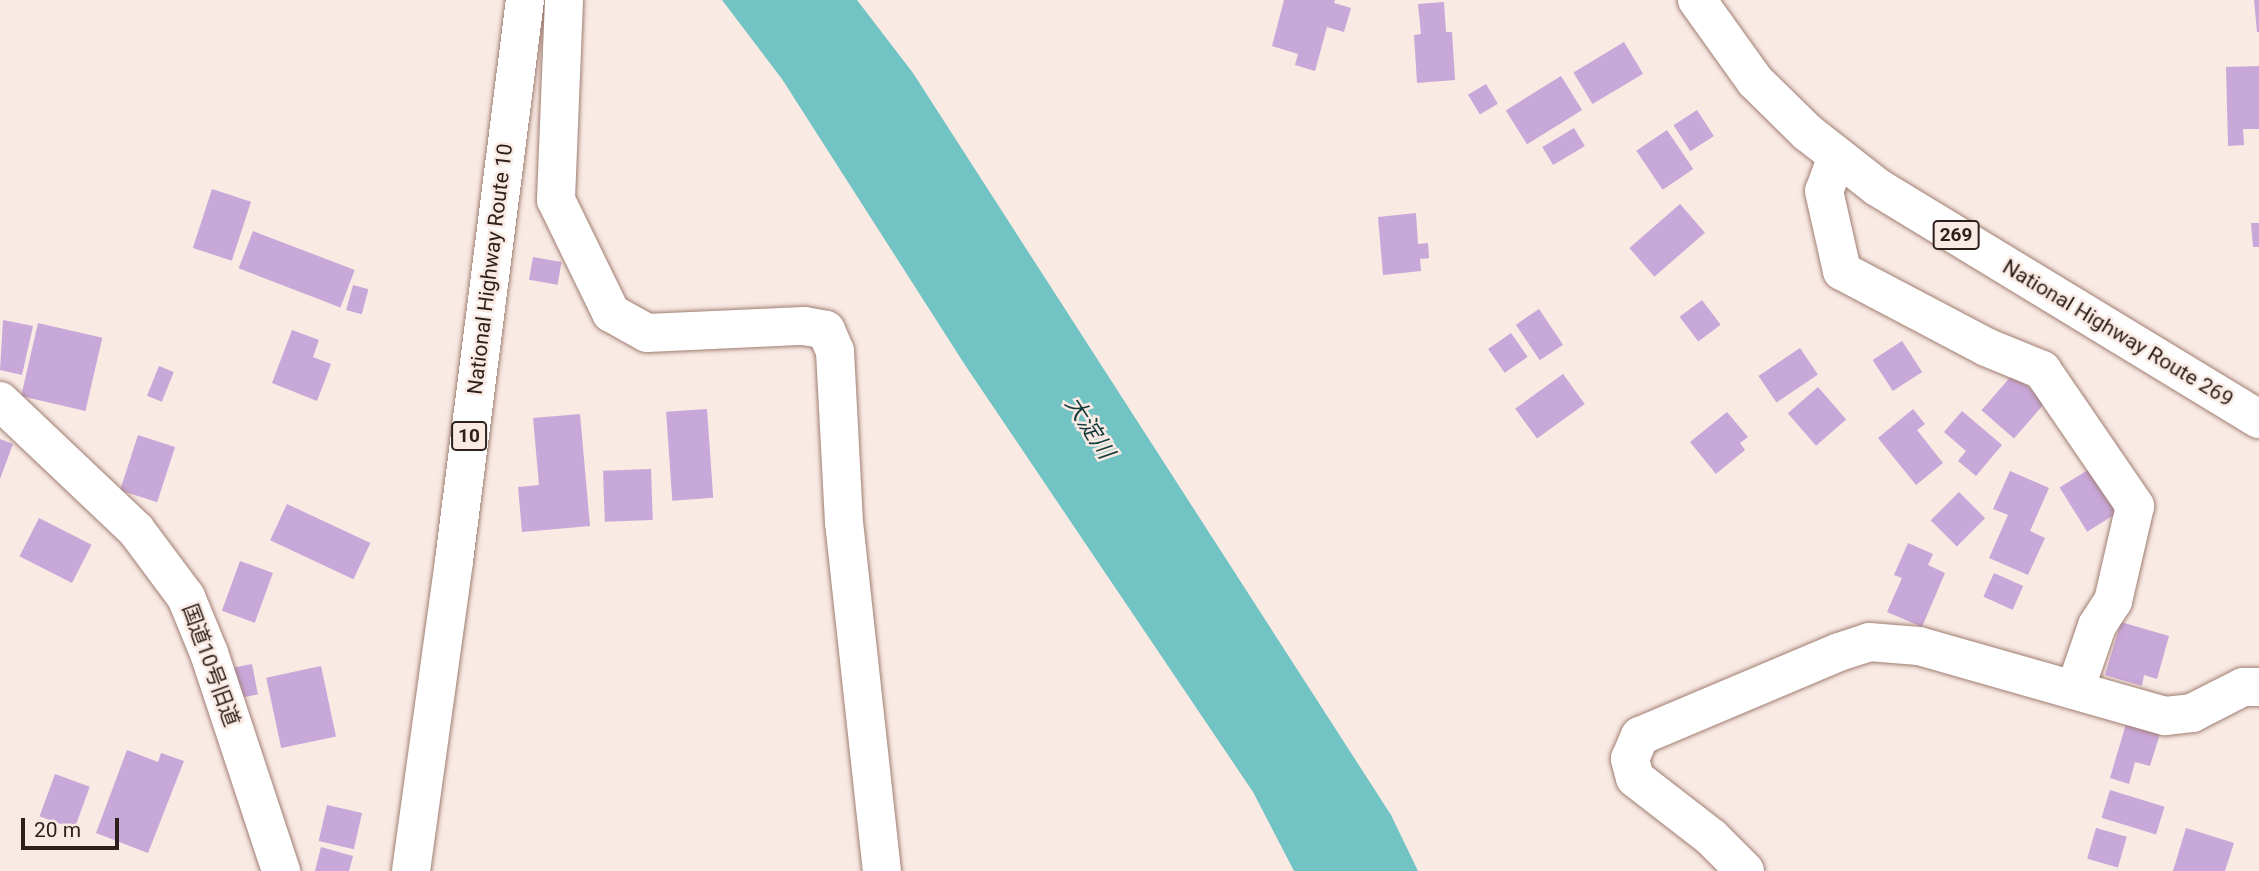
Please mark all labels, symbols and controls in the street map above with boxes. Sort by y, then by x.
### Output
street label: National Highway Route 10 [462,142,518,396]
road number: 269 [1932,219,1980,250]
street label: National Highway Route 269 [1998,254,2238,412]
water label: 大淀川 [1059,392,1119,464]
road number: 10 [450,420,488,452]
street label: 国道10号旧道 [177,600,245,730]
scale bar [24,804,122,848]
text: 20 m [34,818,81,842]

